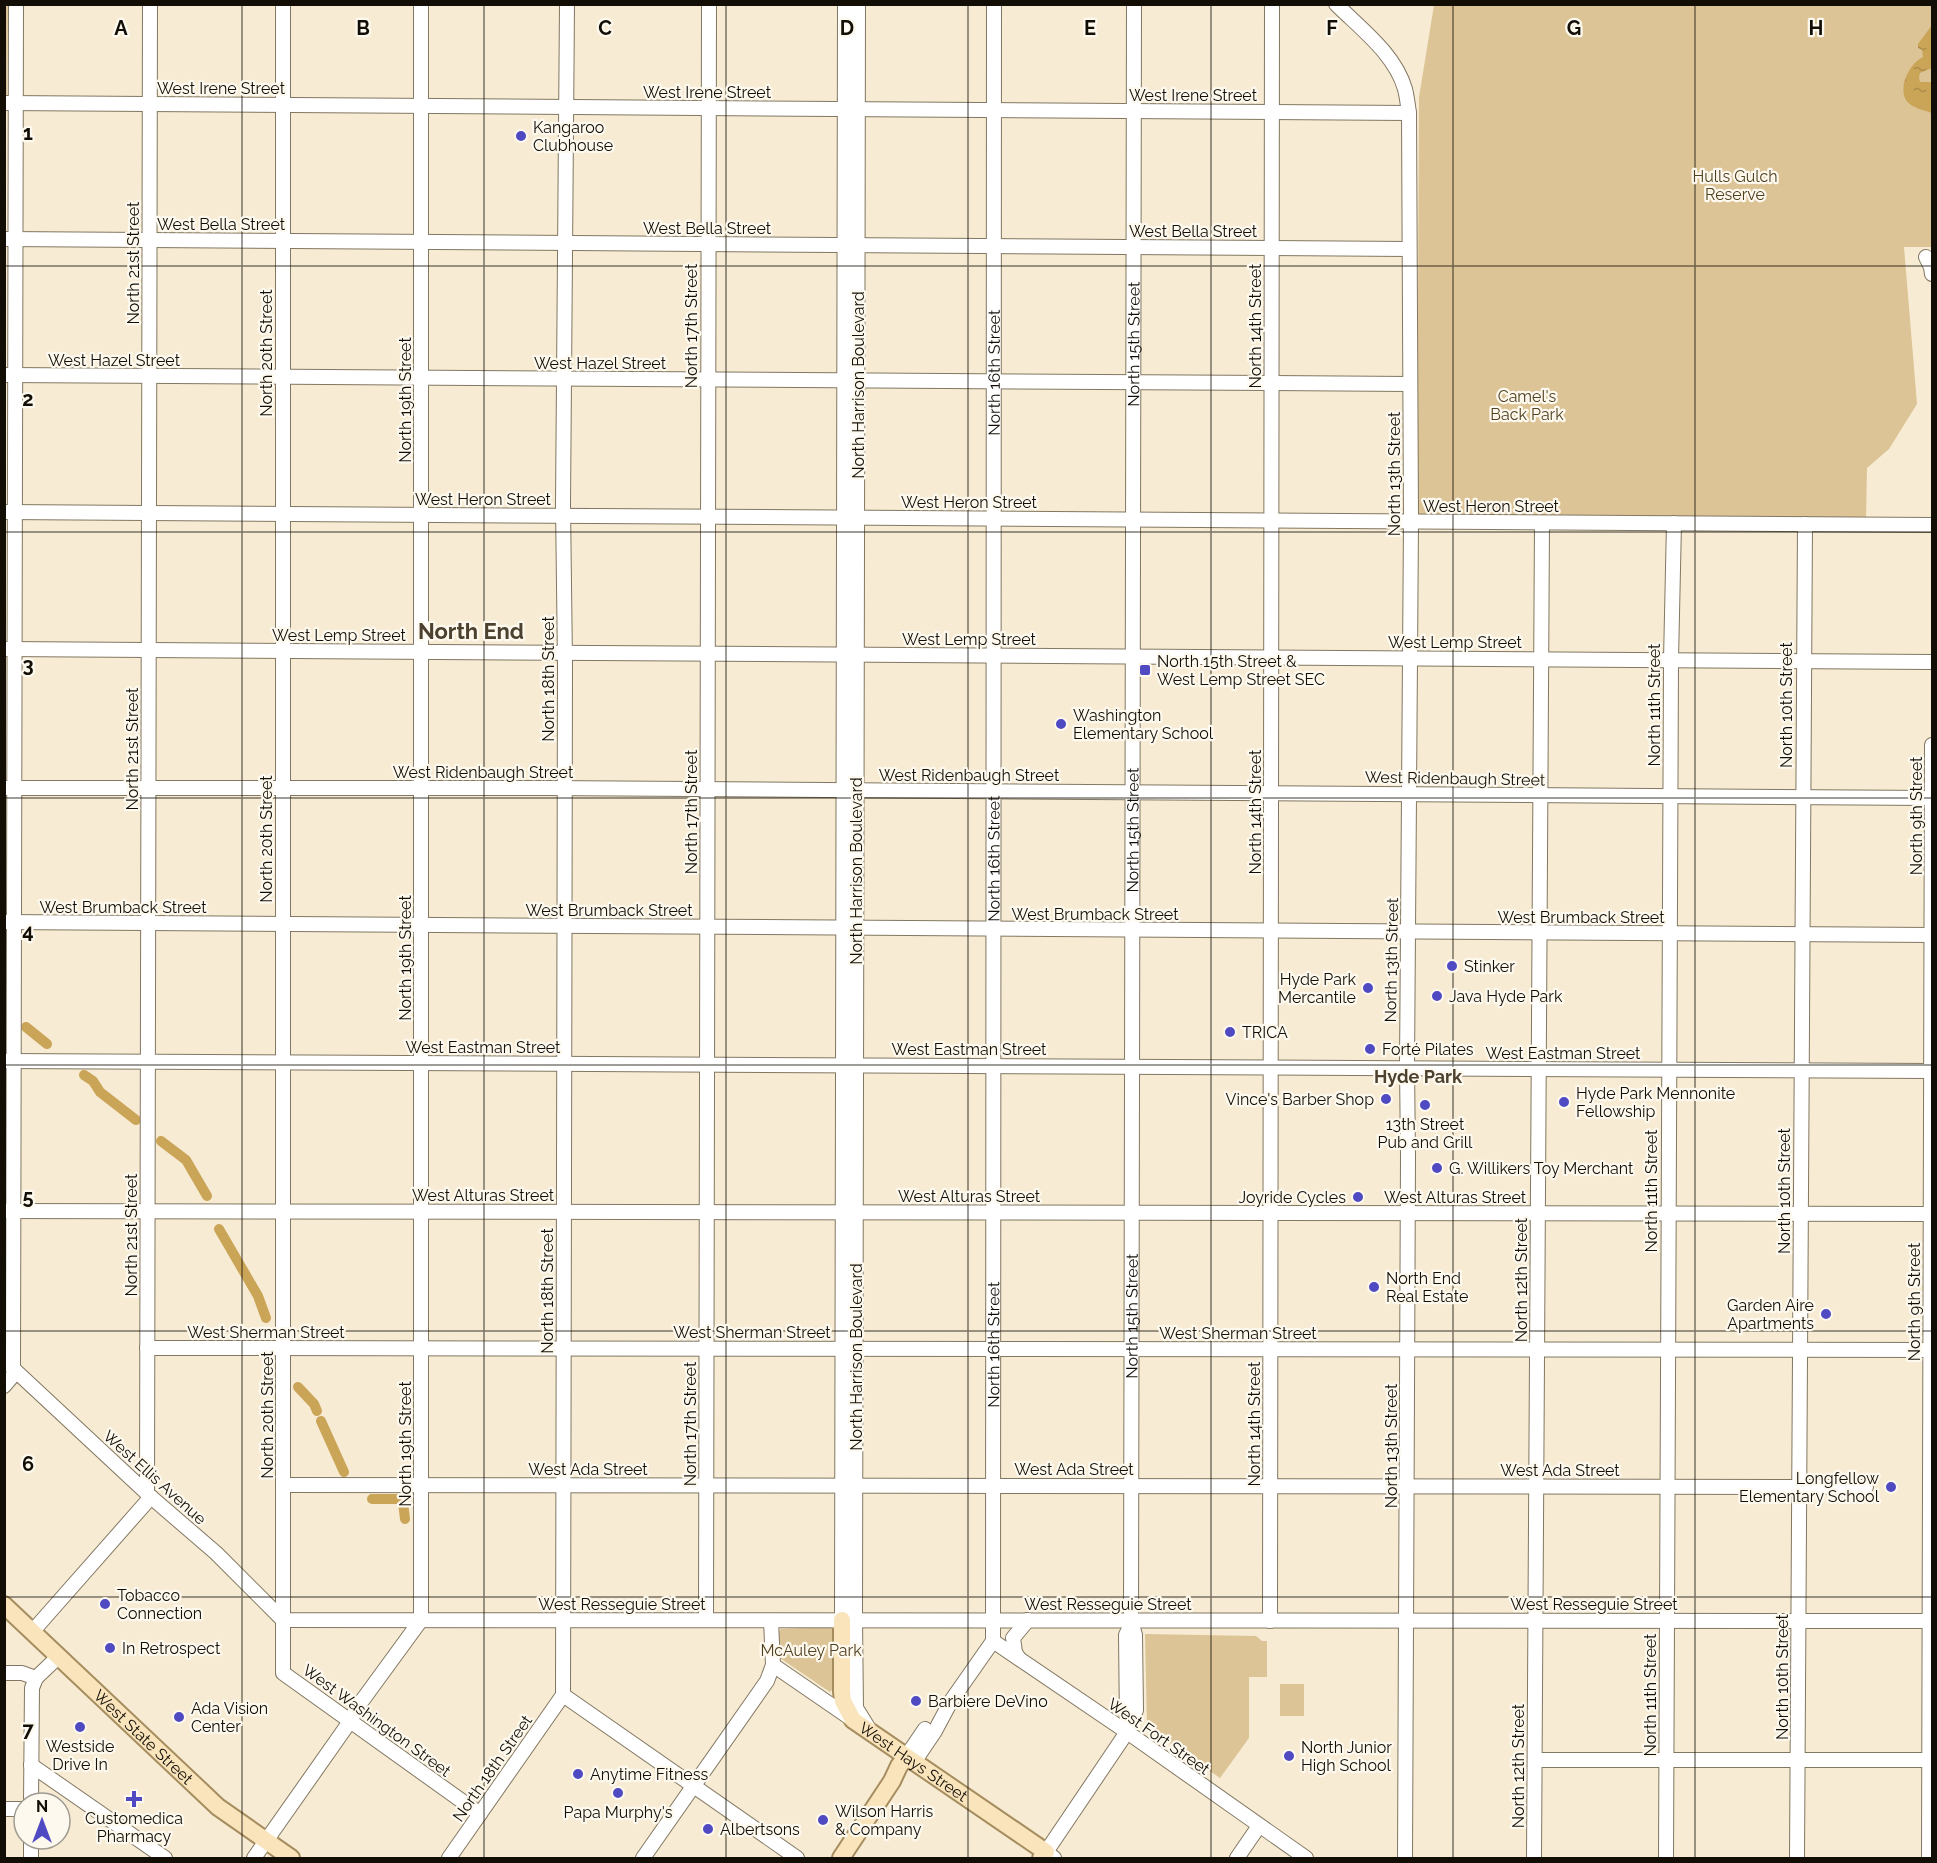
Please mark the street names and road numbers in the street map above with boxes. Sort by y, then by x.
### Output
street label: West Irene Street [157,79,286,98]
street label: West Irene Street [643,83,772,102]
street label: West Irene Street [1129,86,1258,105]
street label: North 21st Street [124,201,143,324]
street label: West Bella Street [157,215,286,234]
street label: West Bella Street [643,219,772,238]
street label: West Bella Street [1129,222,1258,241]
street label: North 17th Street [682,263,701,388]
street label: North 14th Street [1246,263,1265,388]
street label: North 15th Street [1124,281,1143,407]
street label: North 20th Street [257,289,276,417]
street label: North Harrison Boulevard [849,291,868,479]
street label: North 16th Street [985,309,1004,436]
street label: North 19th Street [396,337,415,463]
street label: West Hazel Street [48,351,181,370]
street label: West Hazel Street [534,354,667,373]
street label: North 13th Street [1385,411,1404,536]
street label: West Heron Street [415,490,552,509]
street label: West Heron Street [901,493,1038,512]
street label: West Heron Street [1423,497,1560,516]
street label: North 18th Street [539,616,558,742]
street label: West Lemp Street [272,626,407,645]
street label: West Lemp Street [902,630,1037,649]
street label: West Lemp Street [1388,633,1523,652]
street label: North 10th Street [1777,641,1796,768]
street label: North 11th Street [1645,643,1664,766]
street label: North 21st Street [123,687,142,810]
street label: North 17th Street [682,749,701,874]
street label: North 14th Street [1246,749,1265,874]
street label: North 9th Street [1907,756,1926,875]
street label: West Ridenbaugh Street [393,763,574,782]
street label: West Ridenbaugh Street [879,766,1060,785]
street label: North 15th Street [1123,767,1143,893]
street label: West Ridenbaugh Street [1365,767,1546,790]
street label: North 20th Street [257,775,276,903]
street label: North Harrison Boulevard [847,777,866,965]
street label: North 16th Street [984,795,1004,922]
street label: North 19th Street [396,895,415,1021]
street label: North 13th Street [1381,897,1402,1022]
street label: West Brumback Street [39,898,207,917]
street label: West Brumback Street [525,901,693,920]
street label: West Brumback Street [1011,905,1179,924]
street label: West Brumback Street [1497,908,1665,927]
street label: West Eastman Street [406,1038,561,1057]
street label: West Eastman Street [892,1040,1047,1059]
street label: West Eastman Street [1486,1044,1641,1063]
street label: North 10th Street [1775,1127,1794,1254]
street label: North 11th Street [1642,1129,1661,1252]
street label: North 21st Street [122,1173,141,1296]
street label: West Alturas Street [412,1186,555,1205]
street label: West Alturas Street [898,1187,1041,1206]
street label: West Alturas Street [1384,1188,1527,1207]
street label: North 12th Street [1512,1217,1531,1342]
street label: North 18th Street [538,1228,557,1354]
street label: North 9th Street [1905,1242,1924,1361]
street label: North 15th Street [1122,1253,1142,1379]
street label: North Harrison Boulevard [847,1263,866,1451]
street label: North 16th Street [984,1281,1003,1408]
street label: West Sherman Street [187,1323,345,1342]
street label: West Sherman Street [673,1323,831,1342]
street label: West Sherman Street [1159,1324,1317,1343]
street label: North 20th Street [258,1351,277,1479]
street label: North 17th Street [681,1361,700,1486]
street label: North 14th Street [1245,1361,1264,1486]
street label: North 19th Street [396,1381,415,1507]
street label: North 13th Street [1382,1383,1401,1508]
street label: West Ellis Avenue [99,1426,210,1528]
street label: West Ada Street [528,1460,648,1479]
street label: West Ada Street [1014,1460,1134,1479]
street label: West Ada Street [1500,1461,1620,1480]
street label: West Resseguie Street [538,1595,706,1614]
street label: West Resseguie Street [1024,1595,1192,1614]
street label: West Resseguie Street [1510,1595,1678,1614]
street label: North 10th Street [1773,1613,1792,1740]
street label: North 11th Street [1641,1633,1660,1756]
street label: West Washington Street [299,1660,455,1781]
street label: West State Street [90,1686,197,1789]
street label: West Fort Street [1104,1694,1214,1779]
street label: North 12th Street [1509,1703,1528,1828]
street label: North 18th Street [449,1711,537,1825]
street label: West Hays Street [856,1718,972,1806]

